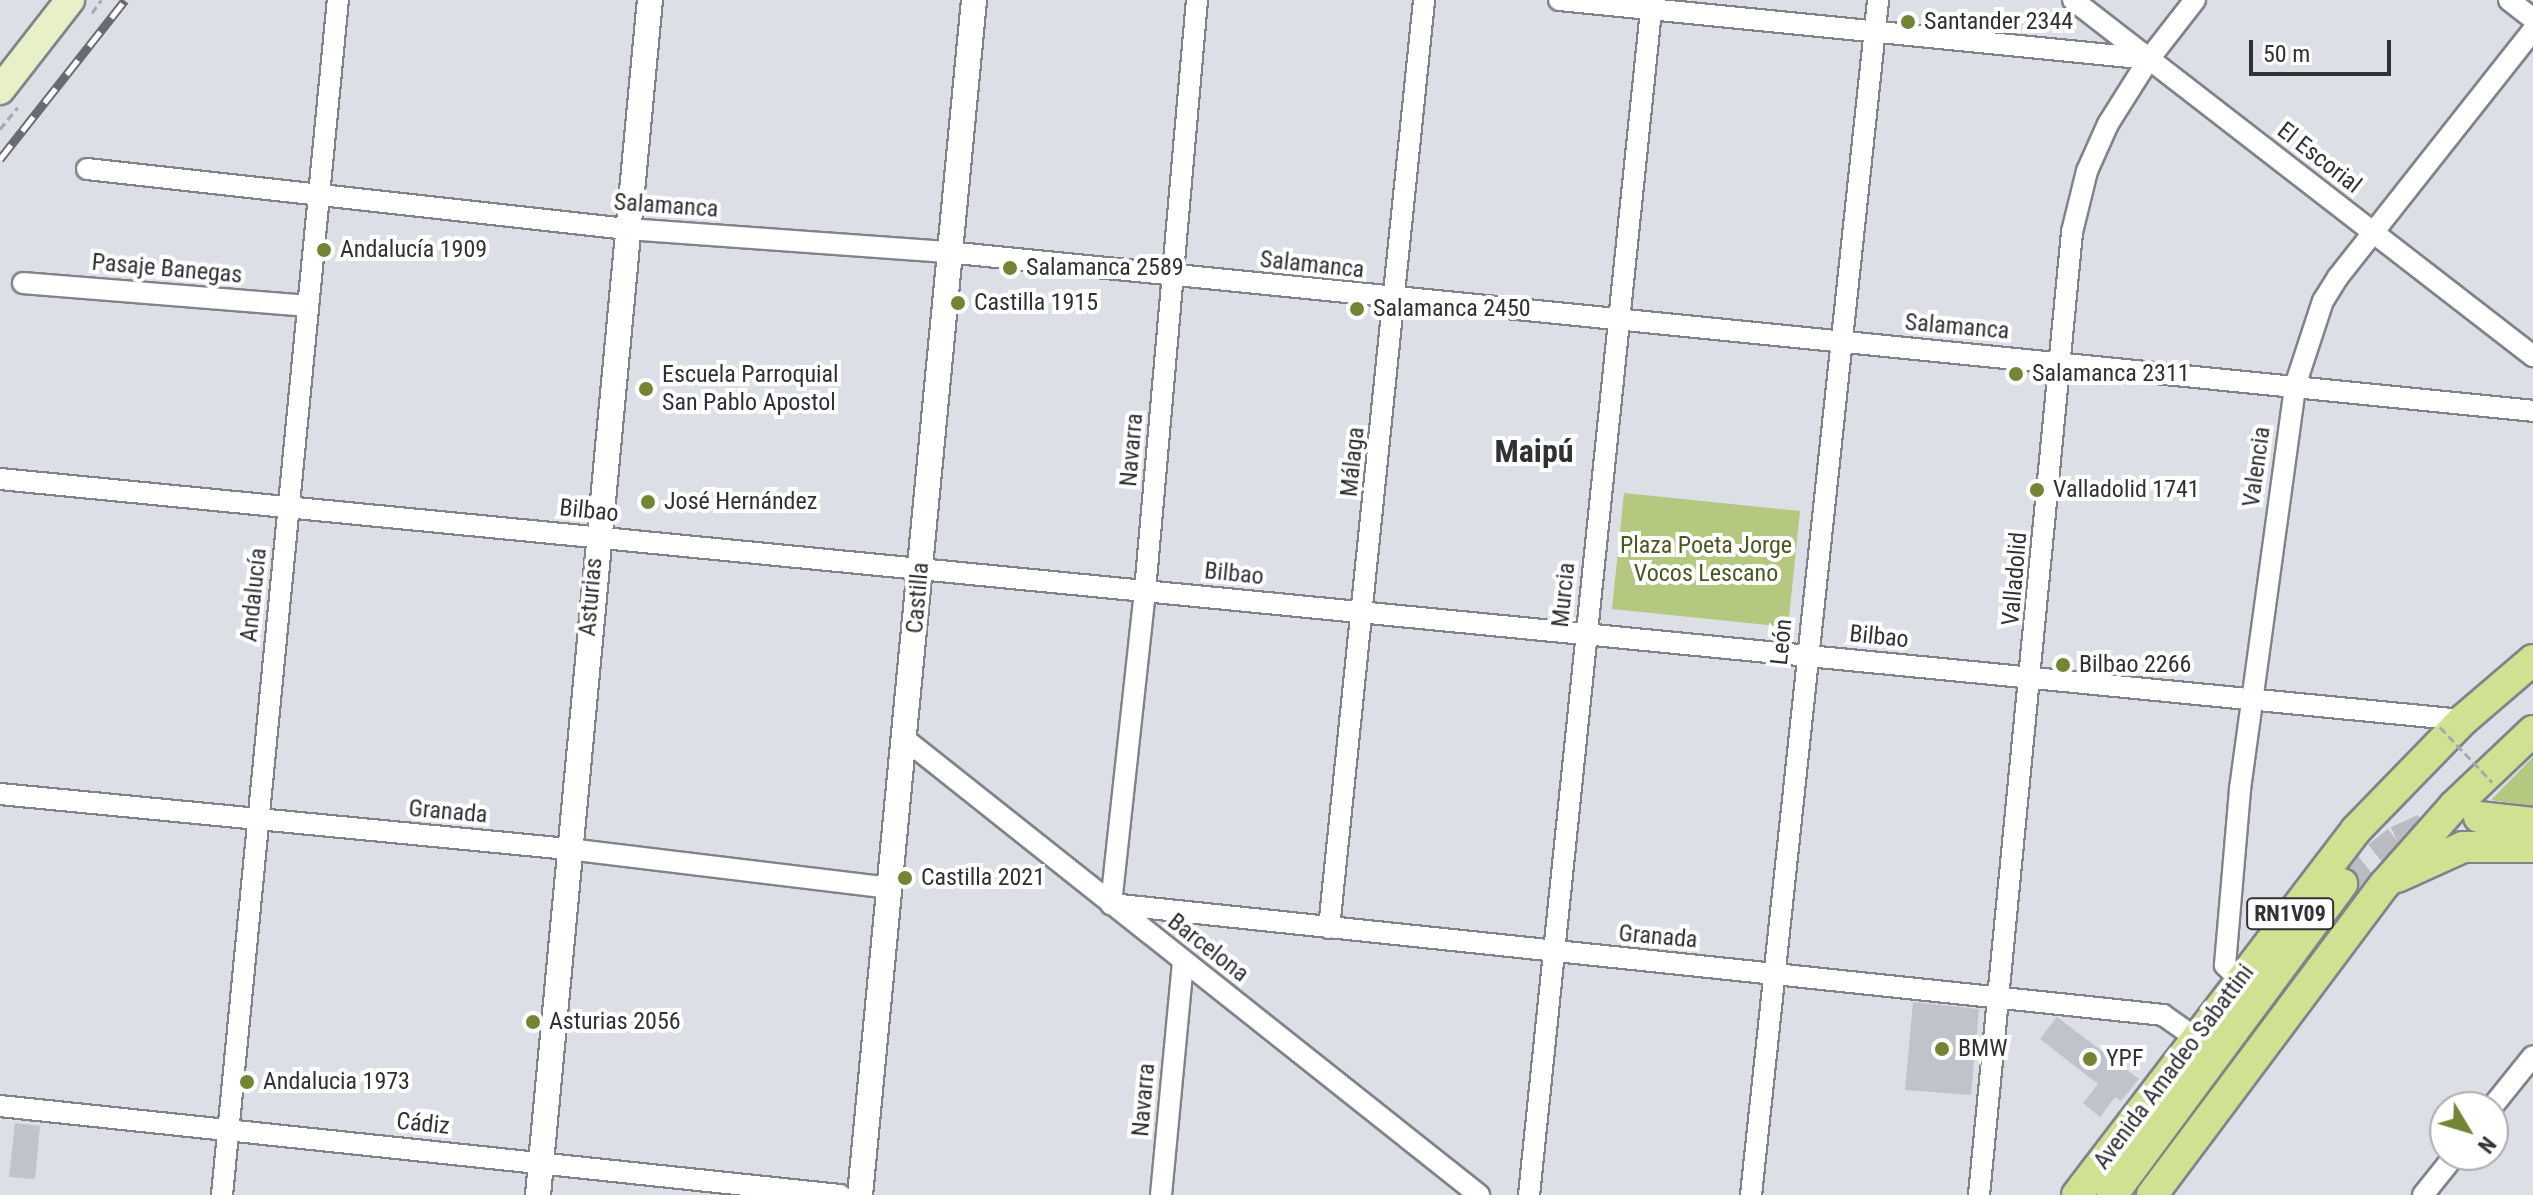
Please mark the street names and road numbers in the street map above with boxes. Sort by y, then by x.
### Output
street label: El Escorial [2271,116,2367,200]
street label: Salamanca [613,188,719,224]
street label: Salamanca [1258,245,1366,285]
street label: Pasaje Banegas [91,248,243,290]
street label: Salamanca [1904,308,2010,346]
street label: Navarra [1114,412,1150,488]
street label: Valencia [2237,425,2277,509]
street label: Málaga [1335,426,1371,498]
street label: Bilbao [558,494,620,528]
street label: Valladolid [1997,531,2033,627]
street label: Andalucía [235,547,273,643]
street label: Asturias [573,557,609,637]
street label: Bilbao [1203,557,1265,591]
street label: Castilla [901,561,935,635]
street label: Murcia [1546,561,1582,629]
street label: León [1765,617,1799,667]
street label: Bilbao [1848,620,1910,654]
street label: Granada [407,794,489,830]
road number: RN1V09 [2246,896,2334,932]
street label: Barcelona [1162,908,1254,988]
street label: Granada [1617,919,1699,955]
street label: Avenida Amadeo Sabattini [2088,959,2260,1175]
street label: Navarra [1126,1062,1162,1138]
street label: Cádiz [395,1107,451,1141]

